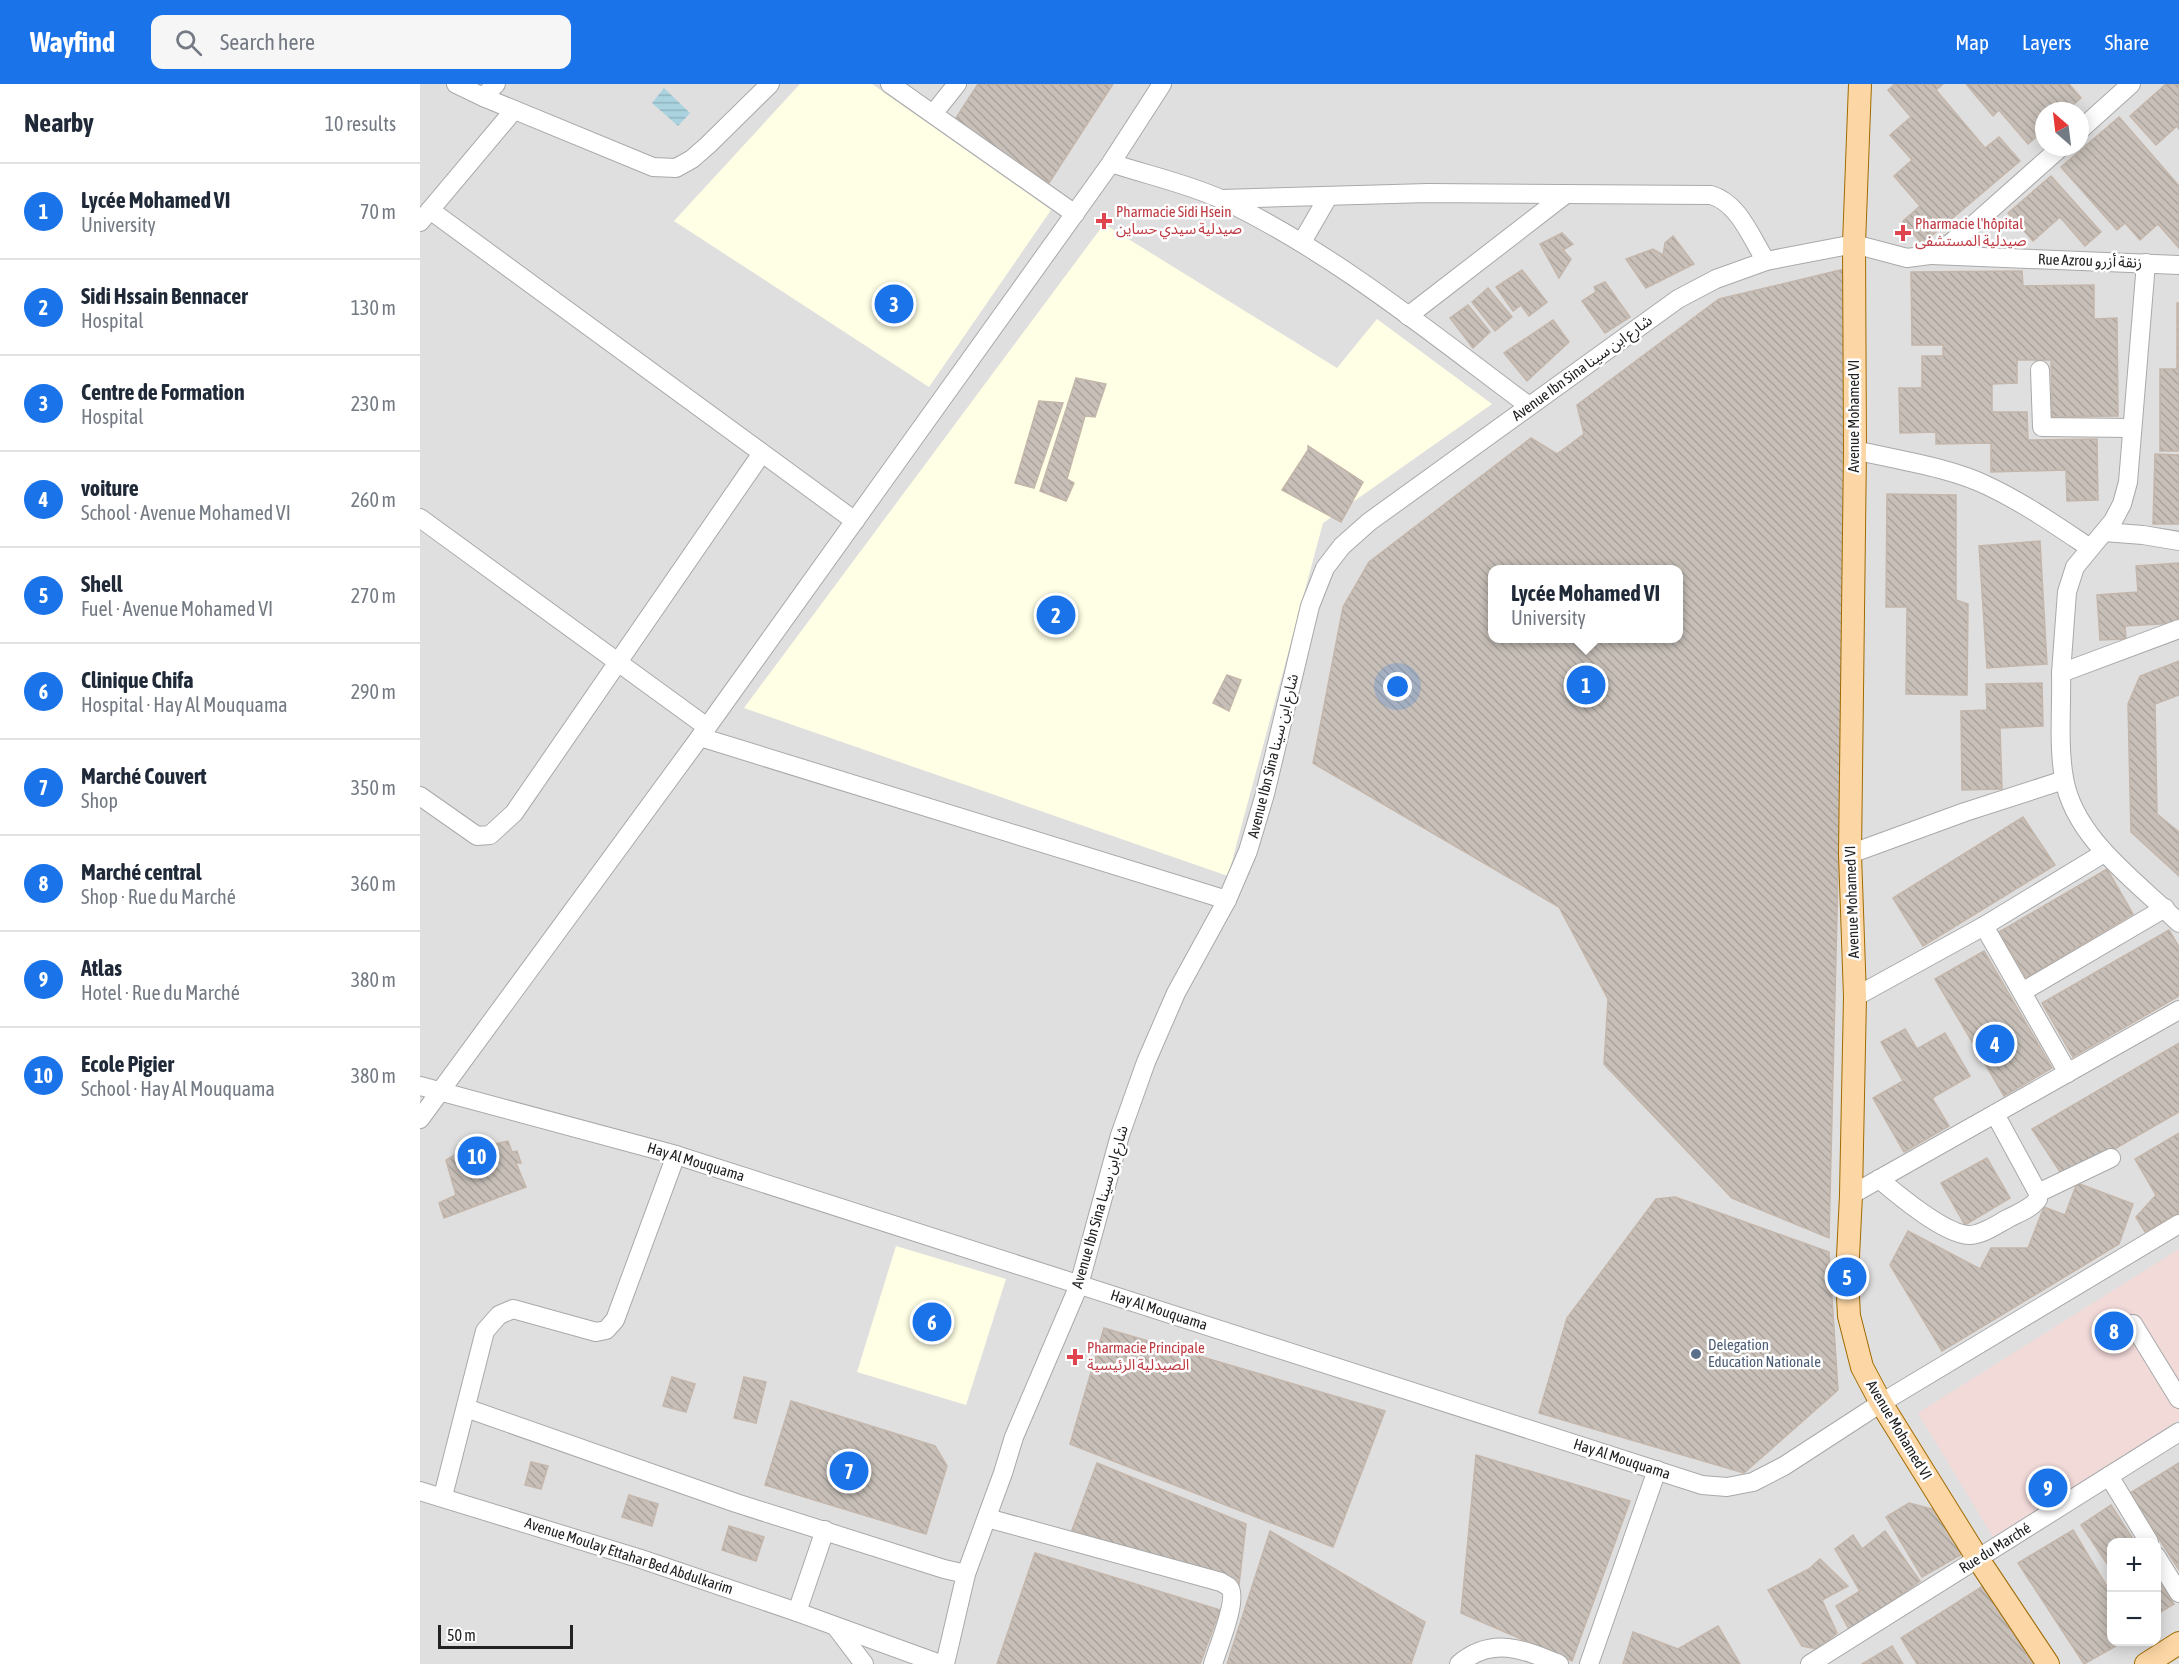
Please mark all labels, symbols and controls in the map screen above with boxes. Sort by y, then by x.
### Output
search box [151,15,571,69]
text: Wayfind [30,26,115,58]
icon: search [172,26,205,59]
text: Search here [220,29,315,55]
text: Map [1955,30,1989,54]
text: Layers [2022,30,2072,54]
text: Share [2105,30,2149,54]
north arrow [2035,102,2089,156]
text: Nearby [24,108,94,138]
text: 10 results [325,112,396,135]
text: Lycée Mohamed VI [81,187,230,213]
text: 1 [39,200,48,223]
text: 70 m [360,200,396,223]
place label: Pharmacie Sidi Hsein صيدلية سيدي حساين [1116,203,1242,240]
text: University [81,213,156,236]
marker: Pharmacie Sidi Hsein صيدلية سيدي حساين [1097,214,1111,228]
place label: Pharmacie l'hôpital صيدلية المستشفى [1915,215,2027,250]
marker: Pharmacie l'hôpital صيدلية المستشفى [1896,226,1910,240]
street label: Rue Azrou زنقة أزرو [2038,250,2142,272]
pin: 3 [874,282,914,326]
text: Sidi Hssain Bennacer [81,283,248,309]
text: 2 [39,296,48,319]
text: 130 m [351,296,396,319]
text: Hospital [81,309,144,332]
street label: Avenue Ibn Sina شارع ابن سينا [1508,311,1657,427]
street label: Avenue Mohamed VI [1845,360,1862,472]
text: Centre de Formation [81,379,245,405]
text: 3 [39,392,48,415]
text: 230 m [351,392,396,415]
text: Hospital [81,405,144,428]
text: voiture [81,475,139,501]
text: 4 [39,488,48,511]
text: 260 m [351,488,396,511]
text: School · Avenue Mohamed VI [81,501,291,524]
popup [1488,565,1683,643]
text: Shell [81,571,123,597]
text: Lycée Mohamed VI [1511,580,1660,606]
text: 5 [39,584,48,607]
text: 270 m [351,584,396,607]
pin: 2 [1036,592,1076,638]
text: Fuel · Avenue Mohamed VI [81,597,273,620]
text: University [1511,606,1586,629]
pin: 1 [1566,662,1606,708]
text: Clinique Chifa [81,667,194,693]
street label: Avenue Ibn Sina شارع ابن سينا [1244,672,1305,841]
your location [1383,672,1412,701]
text: 6 [39,680,48,703]
text: 290 m [351,680,396,703]
text: Hospital · Hay Al Mouquama [81,693,288,716]
text: Marché Couvert [81,763,207,789]
text: 7 [39,776,48,799]
text: 350 m [351,776,396,799]
text: Shop [81,789,118,812]
street label: Avenue Mohamed VI [1841,845,1862,959]
text: Marché central [81,859,202,885]
text: 8 [39,872,48,895]
text: 360 m [351,872,396,895]
text: Shop · Rue du Marché [81,885,236,908]
text: Atlas [81,955,122,981]
text: 9 [39,968,48,991]
text: 380 m [351,968,396,991]
text: Hotel · Rue du Marché [81,981,240,1004]
pin: 4 [1976,1022,2014,1066]
text: Ecole Pigier [81,1051,174,1077]
text: 10 [34,1064,53,1087]
text: 380 m [351,1064,396,1087]
text: School · Hay Al Mouquama [81,1077,275,1100]
street label: Avenue Ibn Sina شارع ابن سينا [1068,1123,1135,1291]
pin: 10 [458,1134,496,1178]
street label: Hay Al Mouquama [645,1139,747,1184]
pin: 5 [1828,1254,1866,1300]
street label: Hay Al Mouquama [1109,1286,1210,1333]
pin: 6 [912,1300,952,1344]
pin: 8 [2094,1308,2134,1354]
place label: Delegation Education Nationale [1708,1336,1821,1370]
place label: Pharmacie Principale الصيدلية الرئيسية [1087,1339,1205,1374]
marker: Delegation Education Nationale [1689,1347,1703,1361]
marker: Pharmacie Principale الصيدلية الرئيسية [1068,1350,1082,1364]
street label: Avenue Mohamed VI [1863,1377,1936,1482]
street label: Hay Al Mouquama [1572,1435,1673,1482]
pin: 7 [830,1448,868,1494]
pin: 9 [2028,1466,2068,1510]
street label: Avenue Moulay Ettahar Bed Abdulkarim [523,1514,735,1597]
street label: Rue du Marché [1956,1519,2034,1576]
map controls [2107,1538,2161,1646]
button: + [2107,1538,2161,1592]
button: − [2107,1592,2161,1646]
scale bar [438,1622,573,1650]
text: 50 m [447,1626,476,1644]

